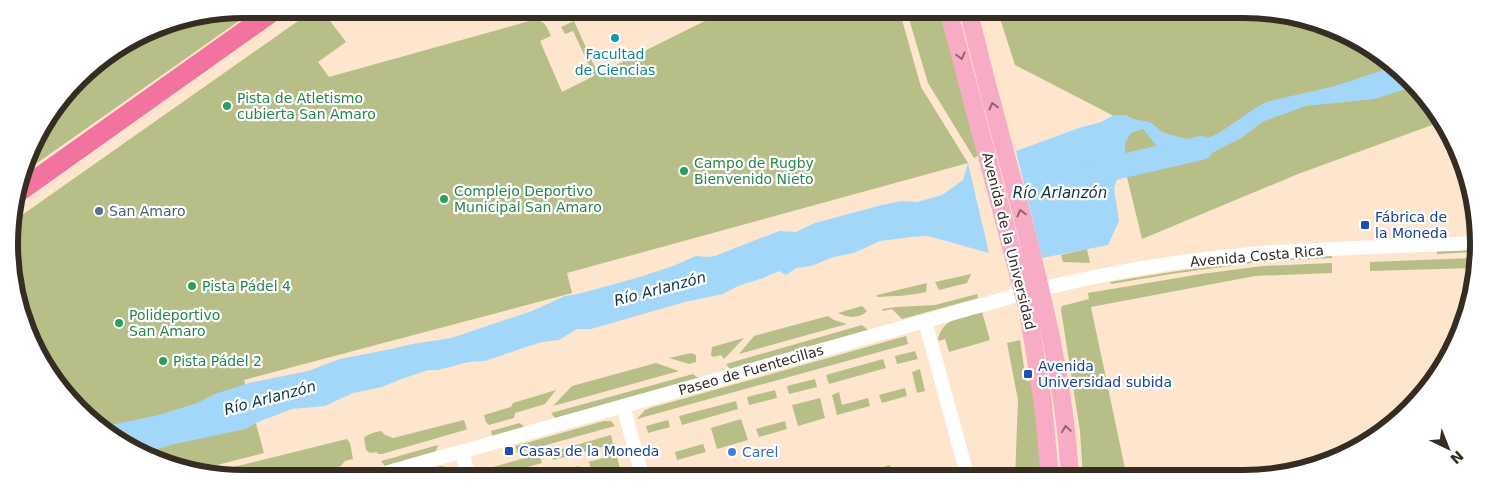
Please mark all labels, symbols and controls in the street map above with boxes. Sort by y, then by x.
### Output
marker: Facultad de Ciencias [609,32,621,44]
place label: Facultad de Ciencias [575,46,655,78]
one-way arrow [955,51,965,59]
place label: Pista de Atletismo cubierta San Amaro [237,90,376,122]
marker: Pista de Atletismo cubierta San Amaro [221,100,233,112]
one-way arrow [988,102,999,111]
street label: Avenida de la Universidad [979,151,1039,331]
place label: Campo de Rugby Bienvenido Nieto [694,155,814,187]
marker: Campo de Rugby Bienvenido Nieto [678,165,690,177]
place label: Complejo Deportivo Municipal San Amaro [454,183,602,215]
water label: Río Arlanzón [1013,184,1107,202]
marker: Complejo Deportivo Municipal San Amaro [438,193,450,205]
place label: San Amaro [109,203,186,219]
marker: San Amaro [93,205,105,217]
one-way arrow [1016,208,1027,217]
place label: Fábrica de la Moneda [1375,209,1448,241]
marker: Fábrica de la Moneda [1359,219,1371,231]
street label: Avenida Costa Rica [1189,242,1325,270]
water label: Río Arlanzón [612,268,708,310]
place label: Pista Pádel 4 [202,278,291,294]
marker: Pista Pádel 4 [186,280,198,292]
place label: Polideportivo San Amaro [129,307,220,339]
marker: Polideportivo San Amaro [113,317,125,329]
street label: Paseo de Fuentecillas [677,342,825,398]
place label: Pista Pádel 2 [173,353,262,369]
marker: Pista Pádel 2 [157,355,169,367]
place label: Avenida Universidad subida [1038,358,1172,390]
marker: Avenida Universidad subida [1022,368,1034,380]
water label: Río Arlanzón [222,377,318,419]
north arrow [1423,423,1473,473]
one-way arrow [1061,425,1071,433]
place label: Casas de la Moneda [519,443,659,459]
place label: Carel [742,444,778,460]
marker: Casas de la Moneda [503,445,515,457]
marker: Carel [726,446,738,458]
text: N [1447,448,1467,467]

